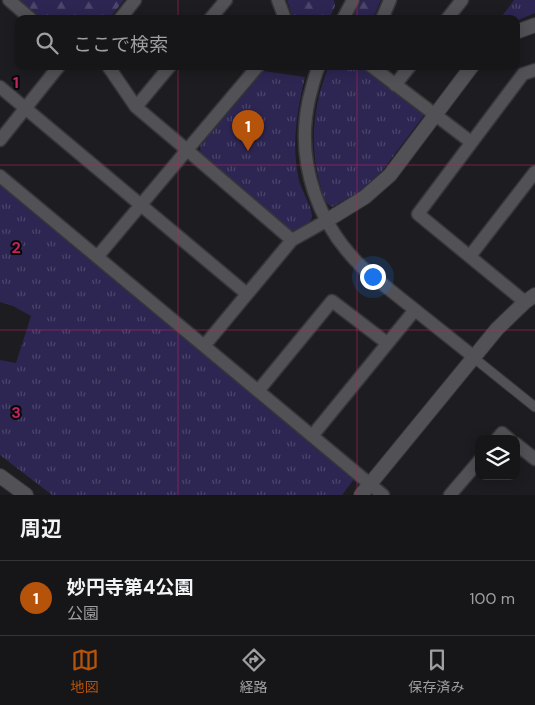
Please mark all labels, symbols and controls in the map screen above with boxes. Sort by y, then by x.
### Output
search box [15,15,520,70]
icon: search [33,29,61,57]
text: ここで検索 [73,32,168,57]
text: 1 [13,72,19,93]
pin: 1 [232,110,264,151]
text: 2 [11,237,21,258]
your location [360,264,386,290]
text: 3 [11,402,21,423]
map controls [475,435,520,480]
button: layers [475,435,520,480]
text: 周辺 [20,515,62,543]
text: 妙円寺第4公園 [67,575,193,600]
text: 1 [33,588,39,609]
text: 100 m [470,588,515,609]
text: 公園 [67,603,99,624]
tab: 地図 [71,646,99,696]
tab: 経路 [240,646,268,696]
tab: 保存済み [409,646,465,696]

